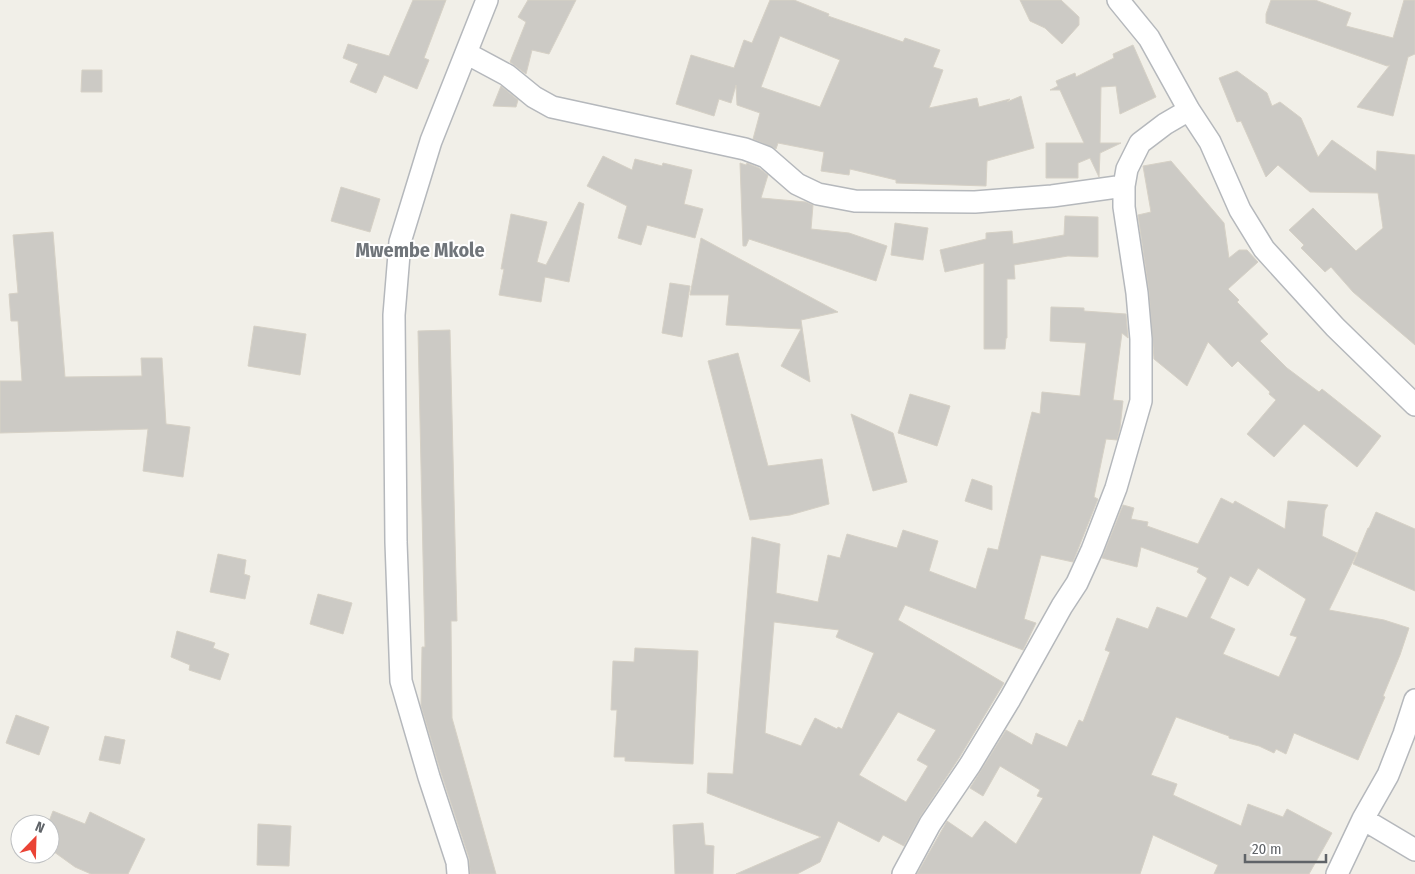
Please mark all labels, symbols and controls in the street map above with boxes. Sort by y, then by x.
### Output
district label: Mwembe Mkole [355,238,485,262]
north arrow [10,814,60,864]
text: N [33,818,47,837]
scale bar [1245,832,1326,864]
text: 20 m [1252,840,1282,858]

